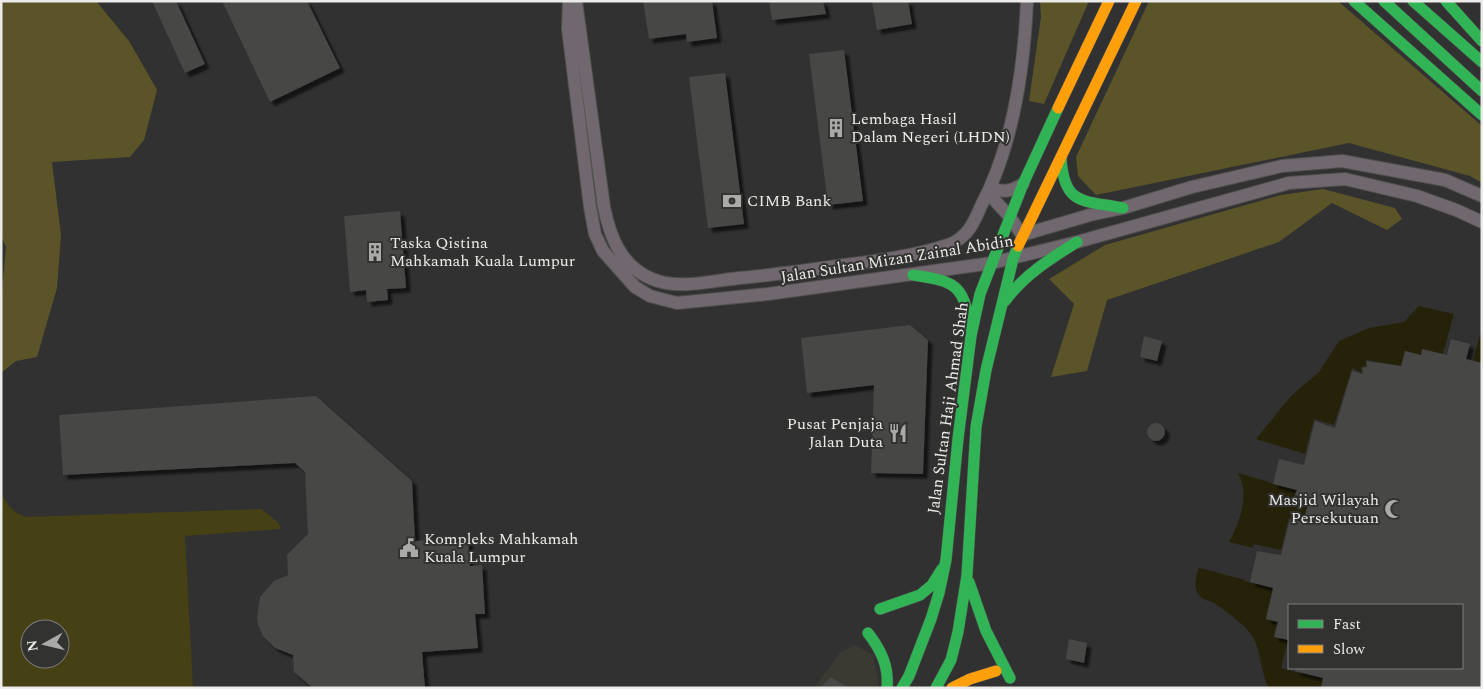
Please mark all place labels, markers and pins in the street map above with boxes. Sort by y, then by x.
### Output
place label: Lembaga Hasil Dalam Negeri (LHDN) [851,107,1010,149]
building icon: Lembaga Hasil Dalam Negeri (LHDN) [825,117,847,139]
place label: CIMB Bank [747,189,831,213]
bank icon: CIMB Bank [721,190,743,212]
place label: Taska Qistina Mahkamah Kuala Lumpur [390,231,575,273]
building icon: Taska Qistina Mahkamah Kuala Lumpur [364,241,386,263]
place label: Pusat Penjaja Jalan Duta [787,412,883,454]
restaurant icon: Pusat Penjaja Jalan Duta [887,422,909,444]
place label: Masjid Wilayah Persekutuan [1268,488,1379,530]
mosque icon: Masjid Wilayah Persekutuan [1383,498,1405,520]
place label: Kompleks Mahkamah Kuala Lumpur [424,527,578,569]
public building icon: Kompleks Mahkamah Kuala Lumpur [398,537,420,559]

